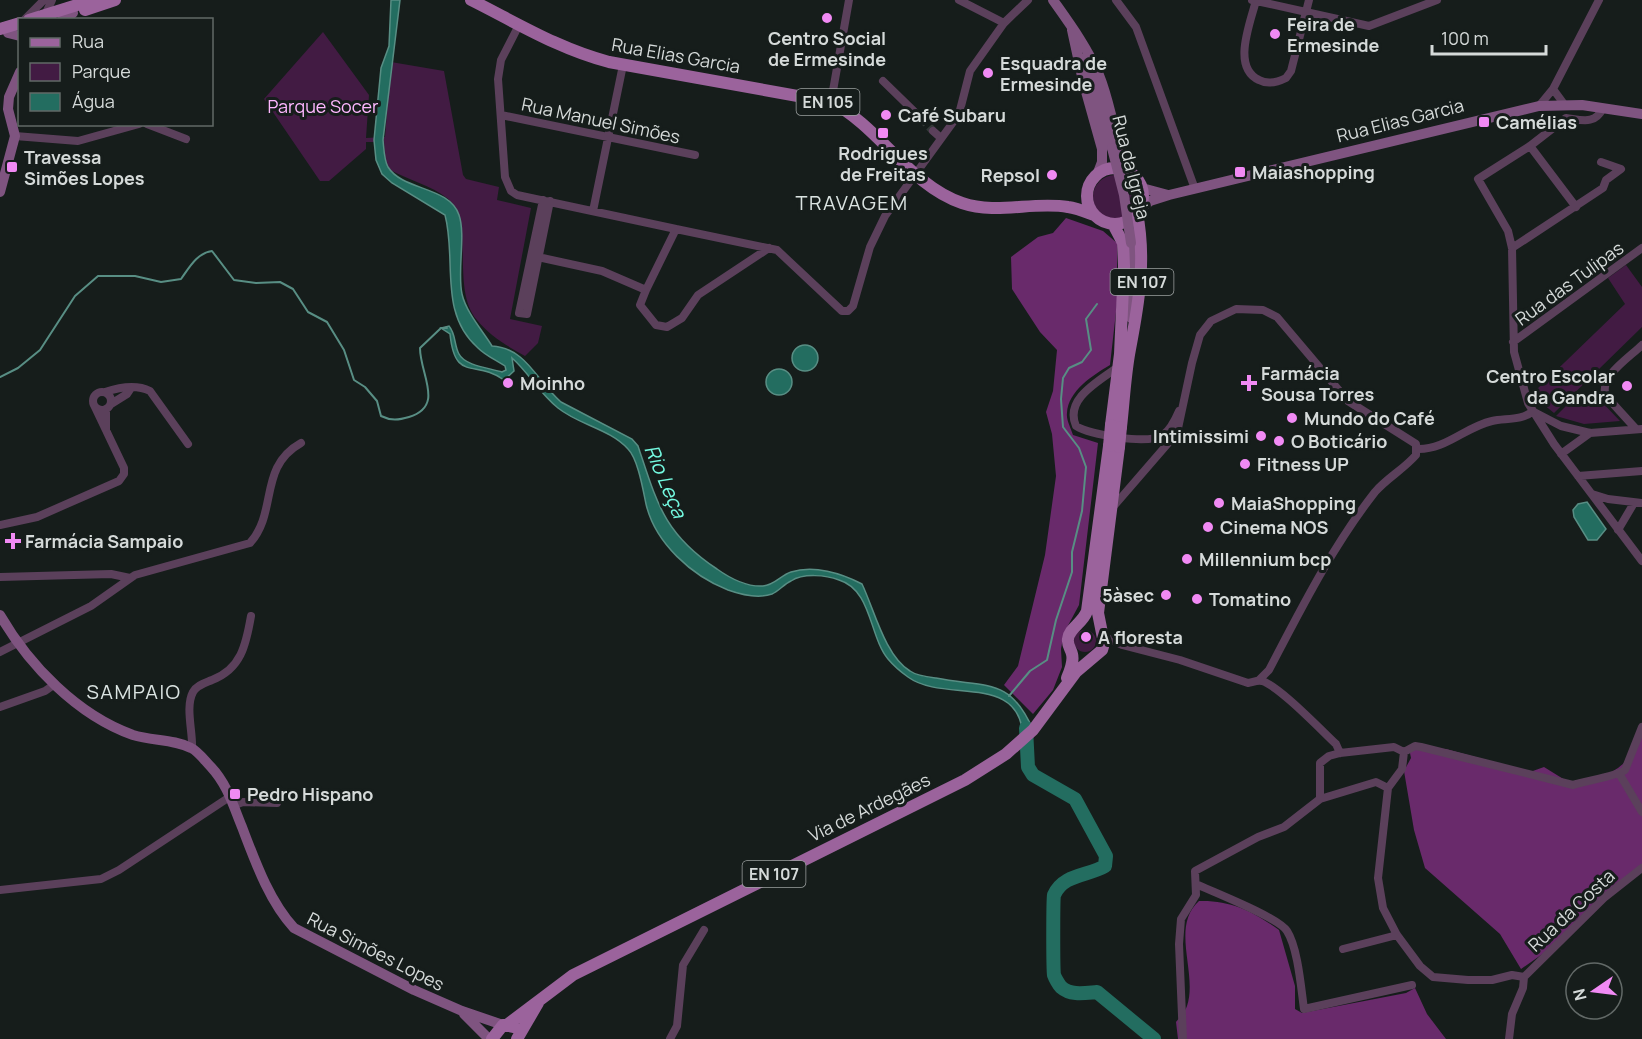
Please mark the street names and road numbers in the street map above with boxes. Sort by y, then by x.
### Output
street label: Rua Elias Garcia [610,32,742,78]
road number: EN 105 [796,89,860,115]
street label: Rua Manuel Simões [519,91,683,149]
street label: Rua Elias Garcia [1334,93,1466,147]
street label: Rua da Igreja [1108,113,1156,221]
street label: Rua das Tulipas [1510,236,1628,330]
road number: EN 107 [1110,269,1174,295]
street label: Via de Ardegães [804,767,934,847]
road number: EN 107 [742,861,806,887]
street label: Rua da Costa [1523,864,1619,956]
street label: Rua Simões Lopes [303,906,449,996]

